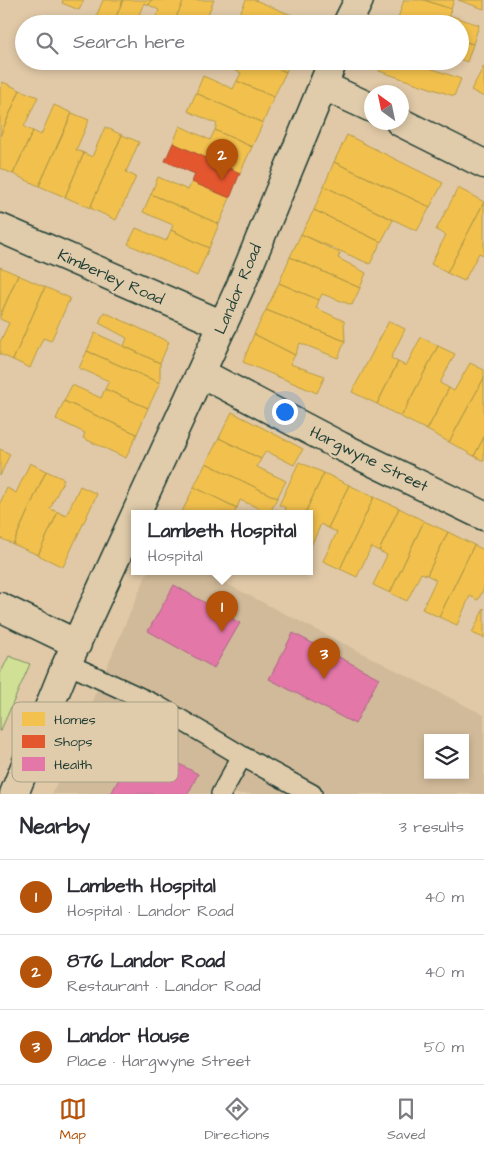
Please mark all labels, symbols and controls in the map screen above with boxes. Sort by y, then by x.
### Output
search box [15,15,469,70]
icon: search [33,29,61,57]
text: Search here [73,29,185,56]
north arrow [364,85,409,130]
pin: 2 [206,139,238,180]
street label: Landor Road [209,240,267,338]
street label: Kimberley Road [54,244,168,311]
your location [272,399,298,425]
street label: Hargwyne Street [306,421,432,498]
popup [131,510,313,575]
text: Lambeth Hospital [148,518,296,545]
text: Hospital [148,545,203,567]
pin: 1 [206,591,238,632]
pin: 3 [308,638,340,679]
legend [12,702,178,782]
text: Homes [54,710,96,730]
text: Shops [54,732,93,752]
map controls [424,734,469,779]
button: layers [424,734,469,779]
text: Health [54,755,92,775]
text: Nearby [20,812,90,841]
text: 3 results [399,816,464,838]
text: Lambeth Hospital [67,873,216,900]
text: 1 [35,886,37,908]
text: 40 m [424,886,464,908]
text: Hospital · Landor Road [67,900,234,922]
text: 876 Landor Road [67,948,225,975]
text: 2 [31,961,41,983]
text: 40 m [424,961,464,983]
text: Restaurant · Landor Road [67,975,261,997]
text: Landor House [67,1023,190,1050]
text: 3 [32,1036,40,1058]
text: 50 m [424,1036,464,1058]
text: Place · Hargwyne Street [67,1050,251,1072]
tab: Map [59,1095,87,1145]
tab: Directions [204,1095,269,1145]
tab: Saved [387,1095,425,1145]

